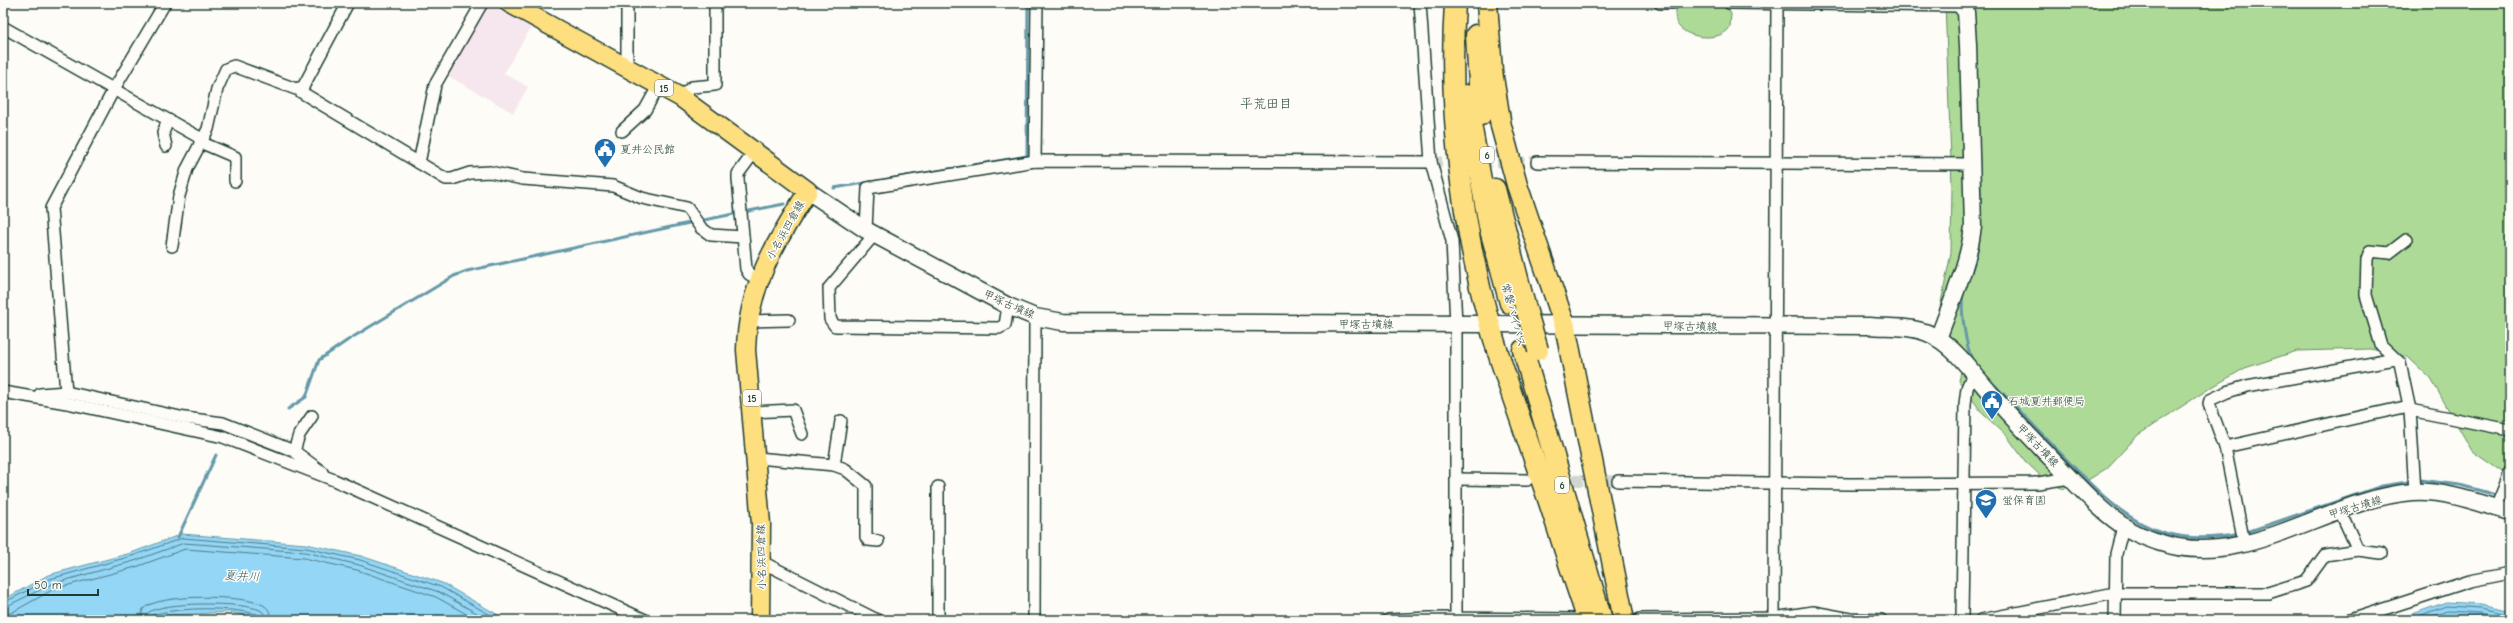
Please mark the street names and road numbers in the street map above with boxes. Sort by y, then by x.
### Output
road number: 15 [655,80,673,96]
road number: 6 [1480,147,1494,163]
street label: 小名浜四倉線 [764,198,807,262]
street label: 常磐バイパス [1499,282,1528,349]
street label: 甲塚古墳線 [981,287,1037,322]
street label: 甲塚古墳線 [1339,318,1394,331]
street label: 甲塚古墳線 [1662,320,1718,333]
road number: 15 [743,390,761,406]
street label: 甲塚古墳線 [2014,421,2061,470]
road number: 6 [1555,477,1569,493]
street label: 甲塚古墳線 [2327,493,2383,522]
street label: 小名浜四倉線 [754,524,769,590]

